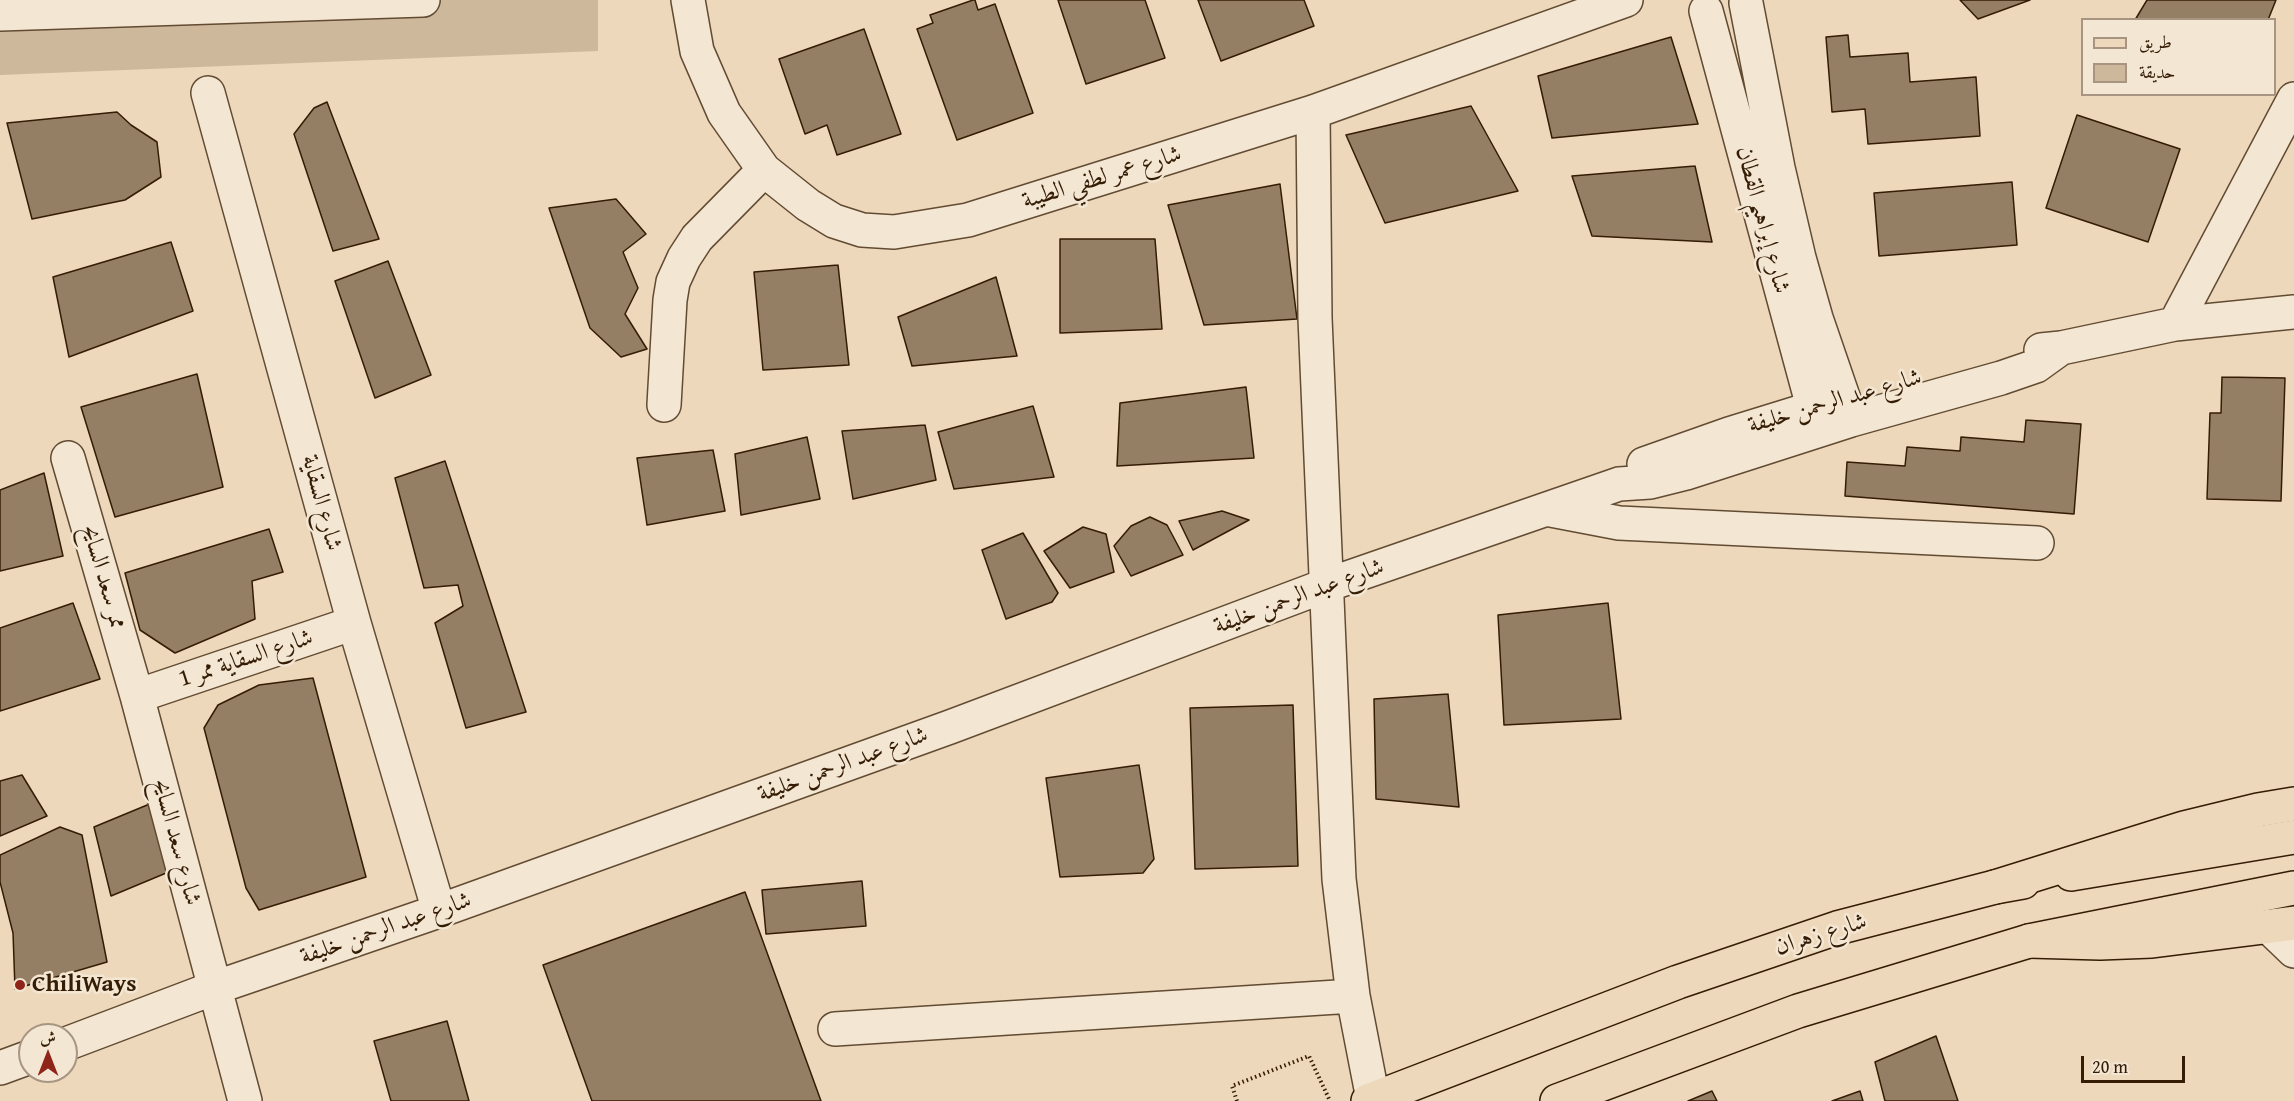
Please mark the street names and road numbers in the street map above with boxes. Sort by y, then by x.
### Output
street label: شارع عمر لطفي الطيبة [1019,140,1185,216]
street label: شارع إبراهيم القطان [1729,143,1795,297]
street label: شارع عبد الرحمن خليفة [1745,363,1925,441]
street label: شارع السقاية [294,452,348,554]
street label: ممر سعد السايح [74,521,132,633]
street label: شارع عبد الرحمن خليفة [1210,553,1388,641]
street label: شارع السقاية ممر 1 [175,624,317,694]
street label: شارع عبد الرحمن خليفة [754,721,932,809]
street label: شارع سعد السايح [145,775,207,909]
street label: شارع عبد الرحمن خليفة [297,886,475,972]
street label: شارع زهران [1772,907,1870,963]

